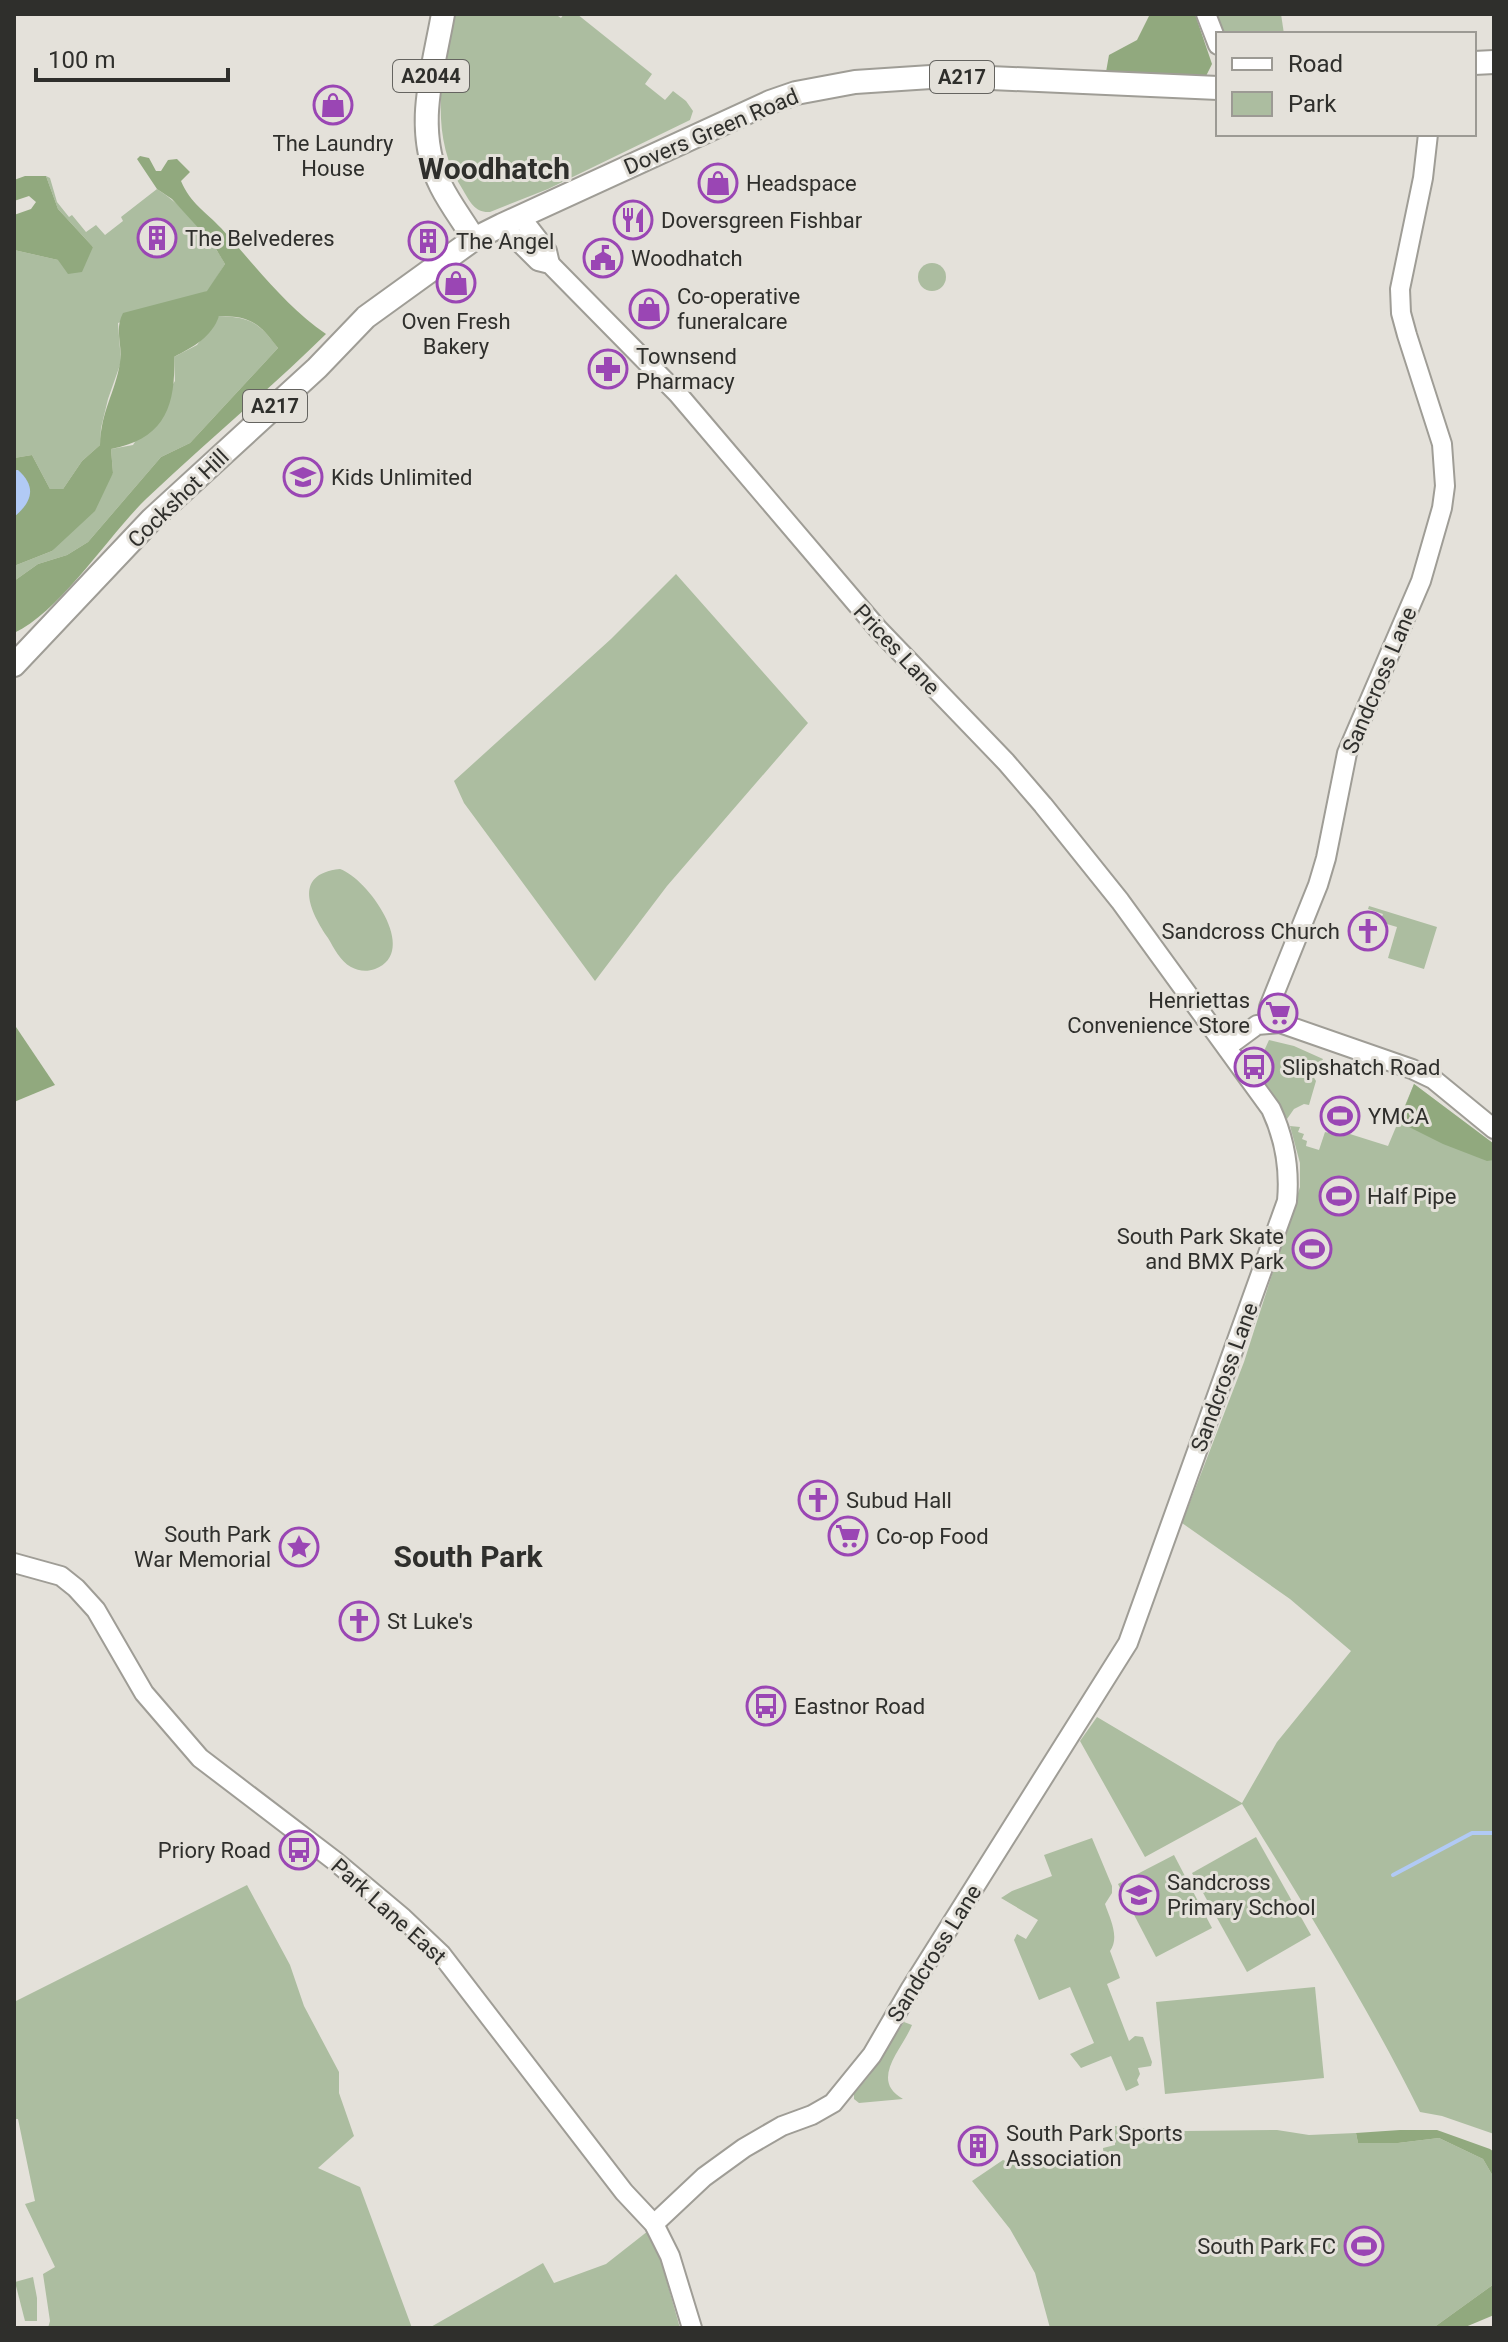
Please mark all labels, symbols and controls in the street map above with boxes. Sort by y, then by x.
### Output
scale bar [36,32,228,82]
legend [1216,32,1476,136]
text: 100 m [48,46,115,74]
text: Road [1288,50,1343,78]
road number: A2044 [393,60,469,92]
road number: A217 [930,61,994,93]
street label: Dovers Green Road [620,83,802,179]
shop icon: The Laundry House [312,84,354,126]
text: Park [1288,90,1337,118]
place label: The Laundry House [273,131,394,181]
district label: Woodhatch [418,151,570,186]
shop icon: Headspace [697,162,739,204]
place label: Headspace [746,171,857,196]
restaurant icon: Doversgreen Fishbar [612,199,654,241]
place label: Doversgreen Fishbar [661,208,863,233]
building icon: The Belvederes [136,217,178,259]
building icon: The Angel [407,220,449,262]
place label: The Belvederes [185,226,335,251]
place label: The Angel [456,229,554,254]
public building icon: Woodhatch [582,237,624,279]
place label: Woodhatch [631,246,743,271]
shop icon: Oven Fresh Bakery [435,262,477,304]
place label: Co-operative funeralcare [677,284,800,334]
shop icon: Co-operative funeralcare [628,288,670,330]
place label: Oven Fresh Bakery [401,309,511,359]
place label: Townsend Pharmacy [636,344,737,394]
pharmacy icon: Townsend Pharmacy [587,348,629,390]
road number: A217 [243,390,307,422]
street label: Cockshot Hill [123,444,234,552]
school or university icon: Kids Unlimited [282,456,324,498]
place label: Kids Unlimited [331,465,472,490]
street label: Prices Lane [849,599,945,700]
street label: Sandcross Lane [1337,603,1422,757]
church icon: Sandcross Church [1347,910,1389,952]
place label: Sandcross Church [1161,919,1340,944]
place label: Henriettas Convenience Store [1067,988,1250,1038]
supermarket icon: Henriettas Convenience Store [1257,992,1299,1034]
bus stop icon: Slipshatch Road [1233,1046,1275,1088]
place label: Slipshatch Road [1282,1055,1440,1080]
sports icon: YMCA [1319,1095,1361,1137]
place label: YMCA [1368,1104,1430,1129]
sports icon: Half Pipe [1318,1175,1360,1217]
place label: Half Pipe [1367,1184,1456,1209]
place label: South Park Skate and BMX Park [1117,1224,1285,1274]
sports icon: South Park Skate and BMX Park [1291,1228,1333,1270]
street label: Sandcross Lane [1186,1299,1263,1455]
church icon: Subud Hall [797,1479,839,1521]
place label: Subud Hall [846,1488,952,1513]
supermarket icon: Co-op Food [827,1515,869,1557]
place label: South Park War Memorial [134,1522,272,1572]
place label: Co-op Food [876,1524,989,1549]
place icon: South Park War Memorial [278,1526,320,1568]
district label: South Park [394,1539,543,1574]
church icon: St Luke's [338,1600,380,1642]
place label: St Luke's [387,1609,473,1634]
bus stop icon: Eastnor Road [745,1685,787,1727]
place label: Eastnor Road [794,1694,925,1719]
bus stop icon: Priory Road [278,1829,320,1871]
place label: Priory Road [158,1838,271,1863]
street label: Park Lane East [326,1853,451,1969]
place label: Sandcross Primary School [1167,1870,1316,1920]
school or university icon: Sandcross Primary School [1118,1874,1160,1916]
street label: Sandcross Lane [882,1880,987,2026]
place label: South Park Sports Association [1006,2121,1183,2171]
building icon: South Park Sports Association [957,2125,999,2167]
sports icon: South Park FC [1343,2225,1385,2267]
place label: South Park FC [1197,2234,1336,2259]

